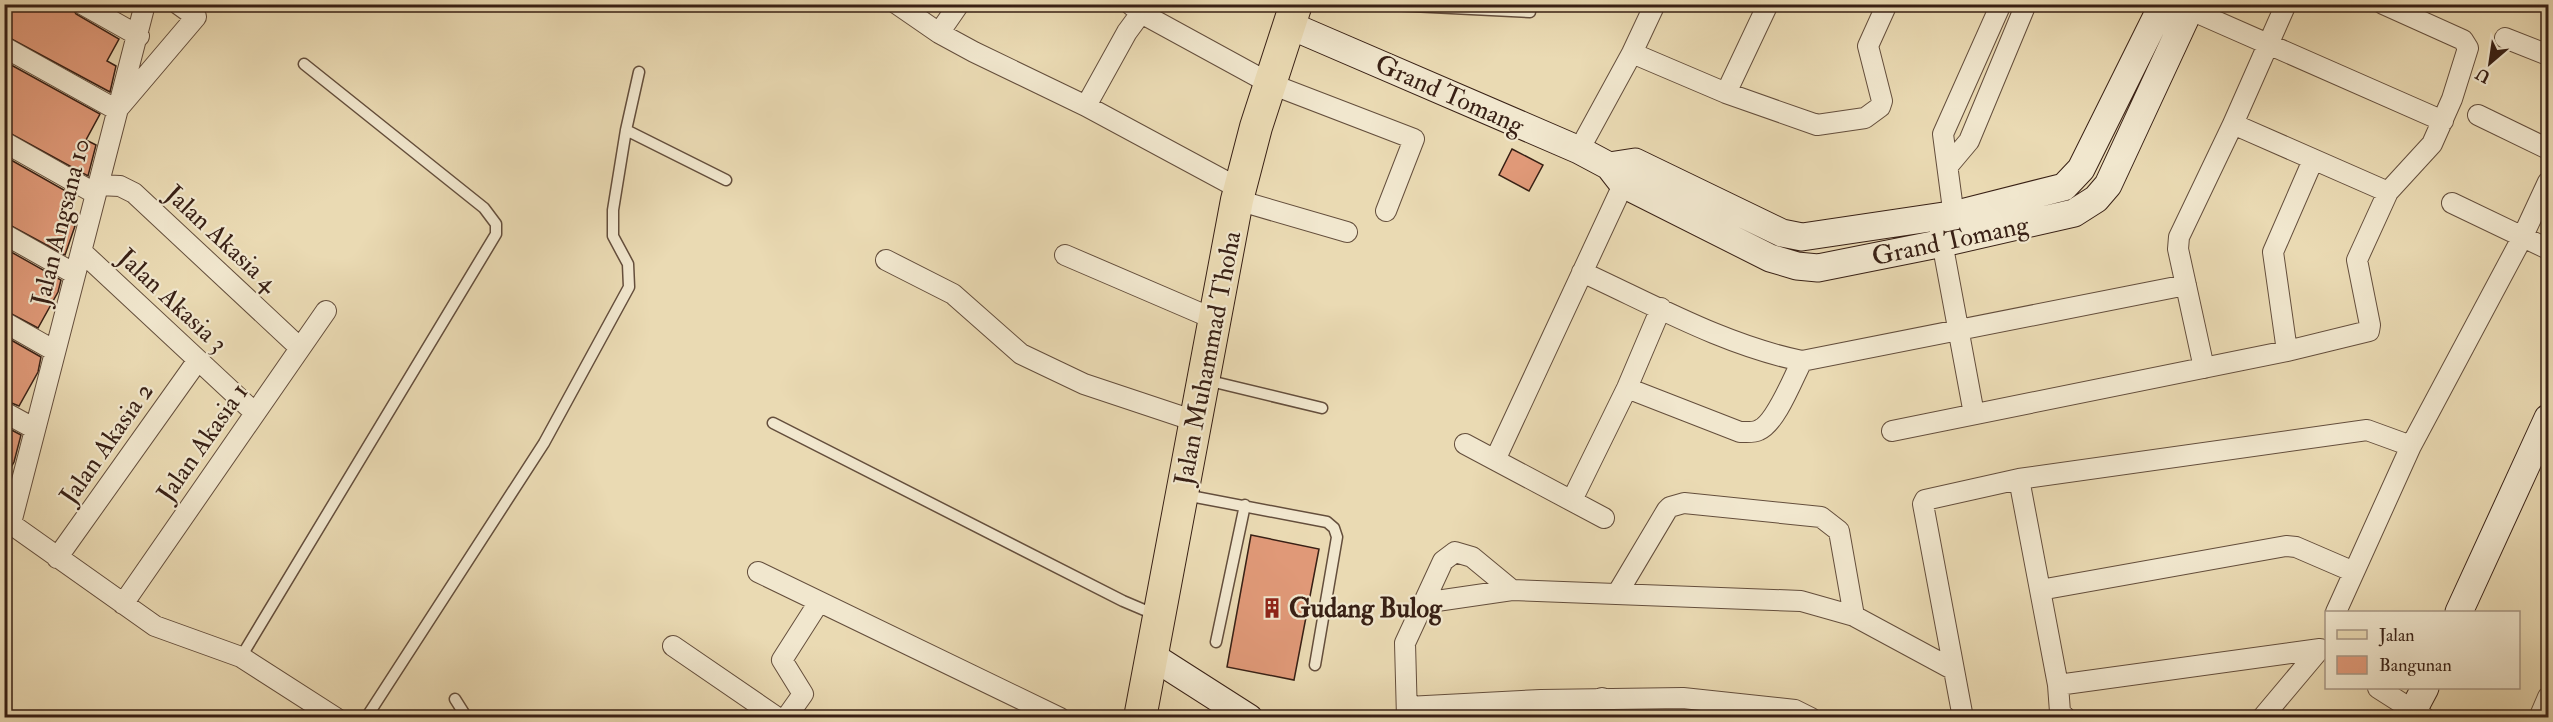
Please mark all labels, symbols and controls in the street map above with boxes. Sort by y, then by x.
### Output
north arrow [2460,33,2520,93]
street label: Grand Tomang [1370,48,1530,142]
text: U [2472,63,2494,87]
street label: Jalan Angsana 10 [24,135,97,310]
street label: Jalan Akasia 4 [158,178,285,300]
street label: Grand Tomang [1869,209,2033,273]
street label: Jalan Muhammad Thoha [1167,228,1248,489]
street label: Jalan Akasia 3 [110,241,234,360]
street label: Jalan Akasia 2 [53,376,161,512]
street label: Jalan Akasia 1 [150,377,255,509]
place label: Gudang Bulog [1289,593,1443,626]
building icon: Gudang Bulog [1260,596,1284,620]
legend [2325,611,2520,689]
text: Jalan [2378,624,2415,647]
text: Bangunan [2379,654,2452,677]

